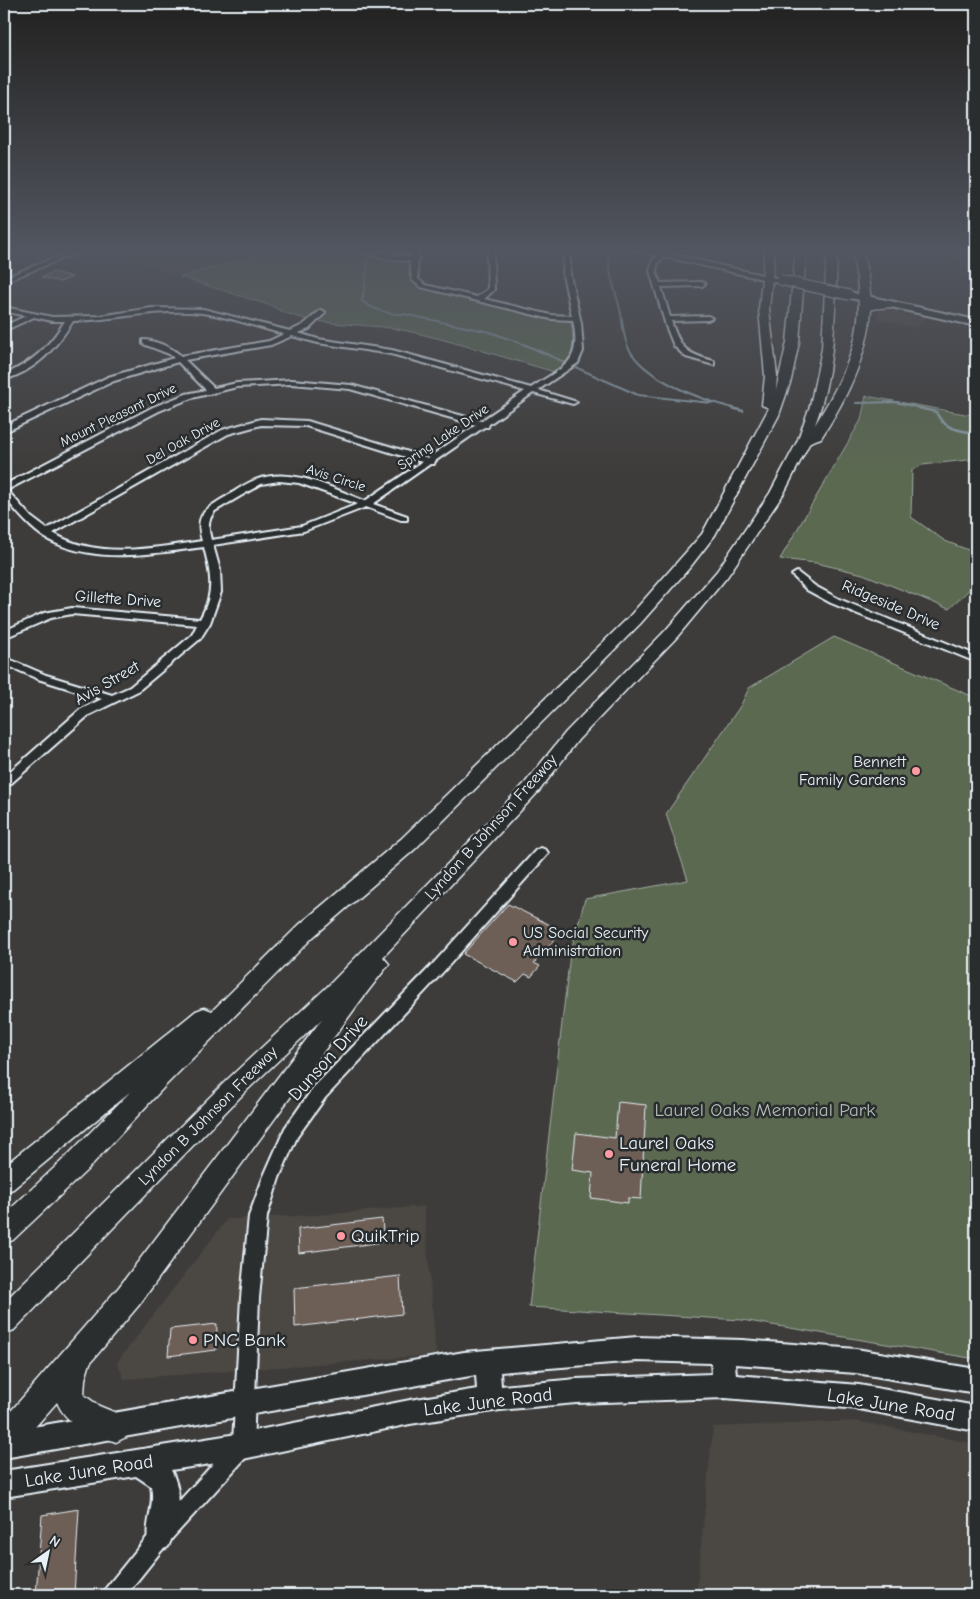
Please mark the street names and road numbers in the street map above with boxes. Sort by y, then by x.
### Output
street label: Mount Pleasant Drive [57,379,179,451]
street label: Spring Lake Drive [394,400,492,474]
street label: Del Oak Drive [143,414,223,468]
street label: Avis Circle [304,460,368,496]
street label: Ridgeside Drive [839,576,943,634]
street label: Gillette Drive [74,587,162,611]
street label: Avis Street [71,657,143,709]
street label: Lyndon B Johnson Freeway [421,750,561,903]
street label: Dunson Drive [284,1011,372,1105]
street label: Lyndon B Johnson Freeway [135,1042,282,1189]
street label: Lake June Road [422,1383,554,1421]
street label: Lake June Road [825,1384,957,1426]
street label: Lake June Road [23,1450,155,1492]

